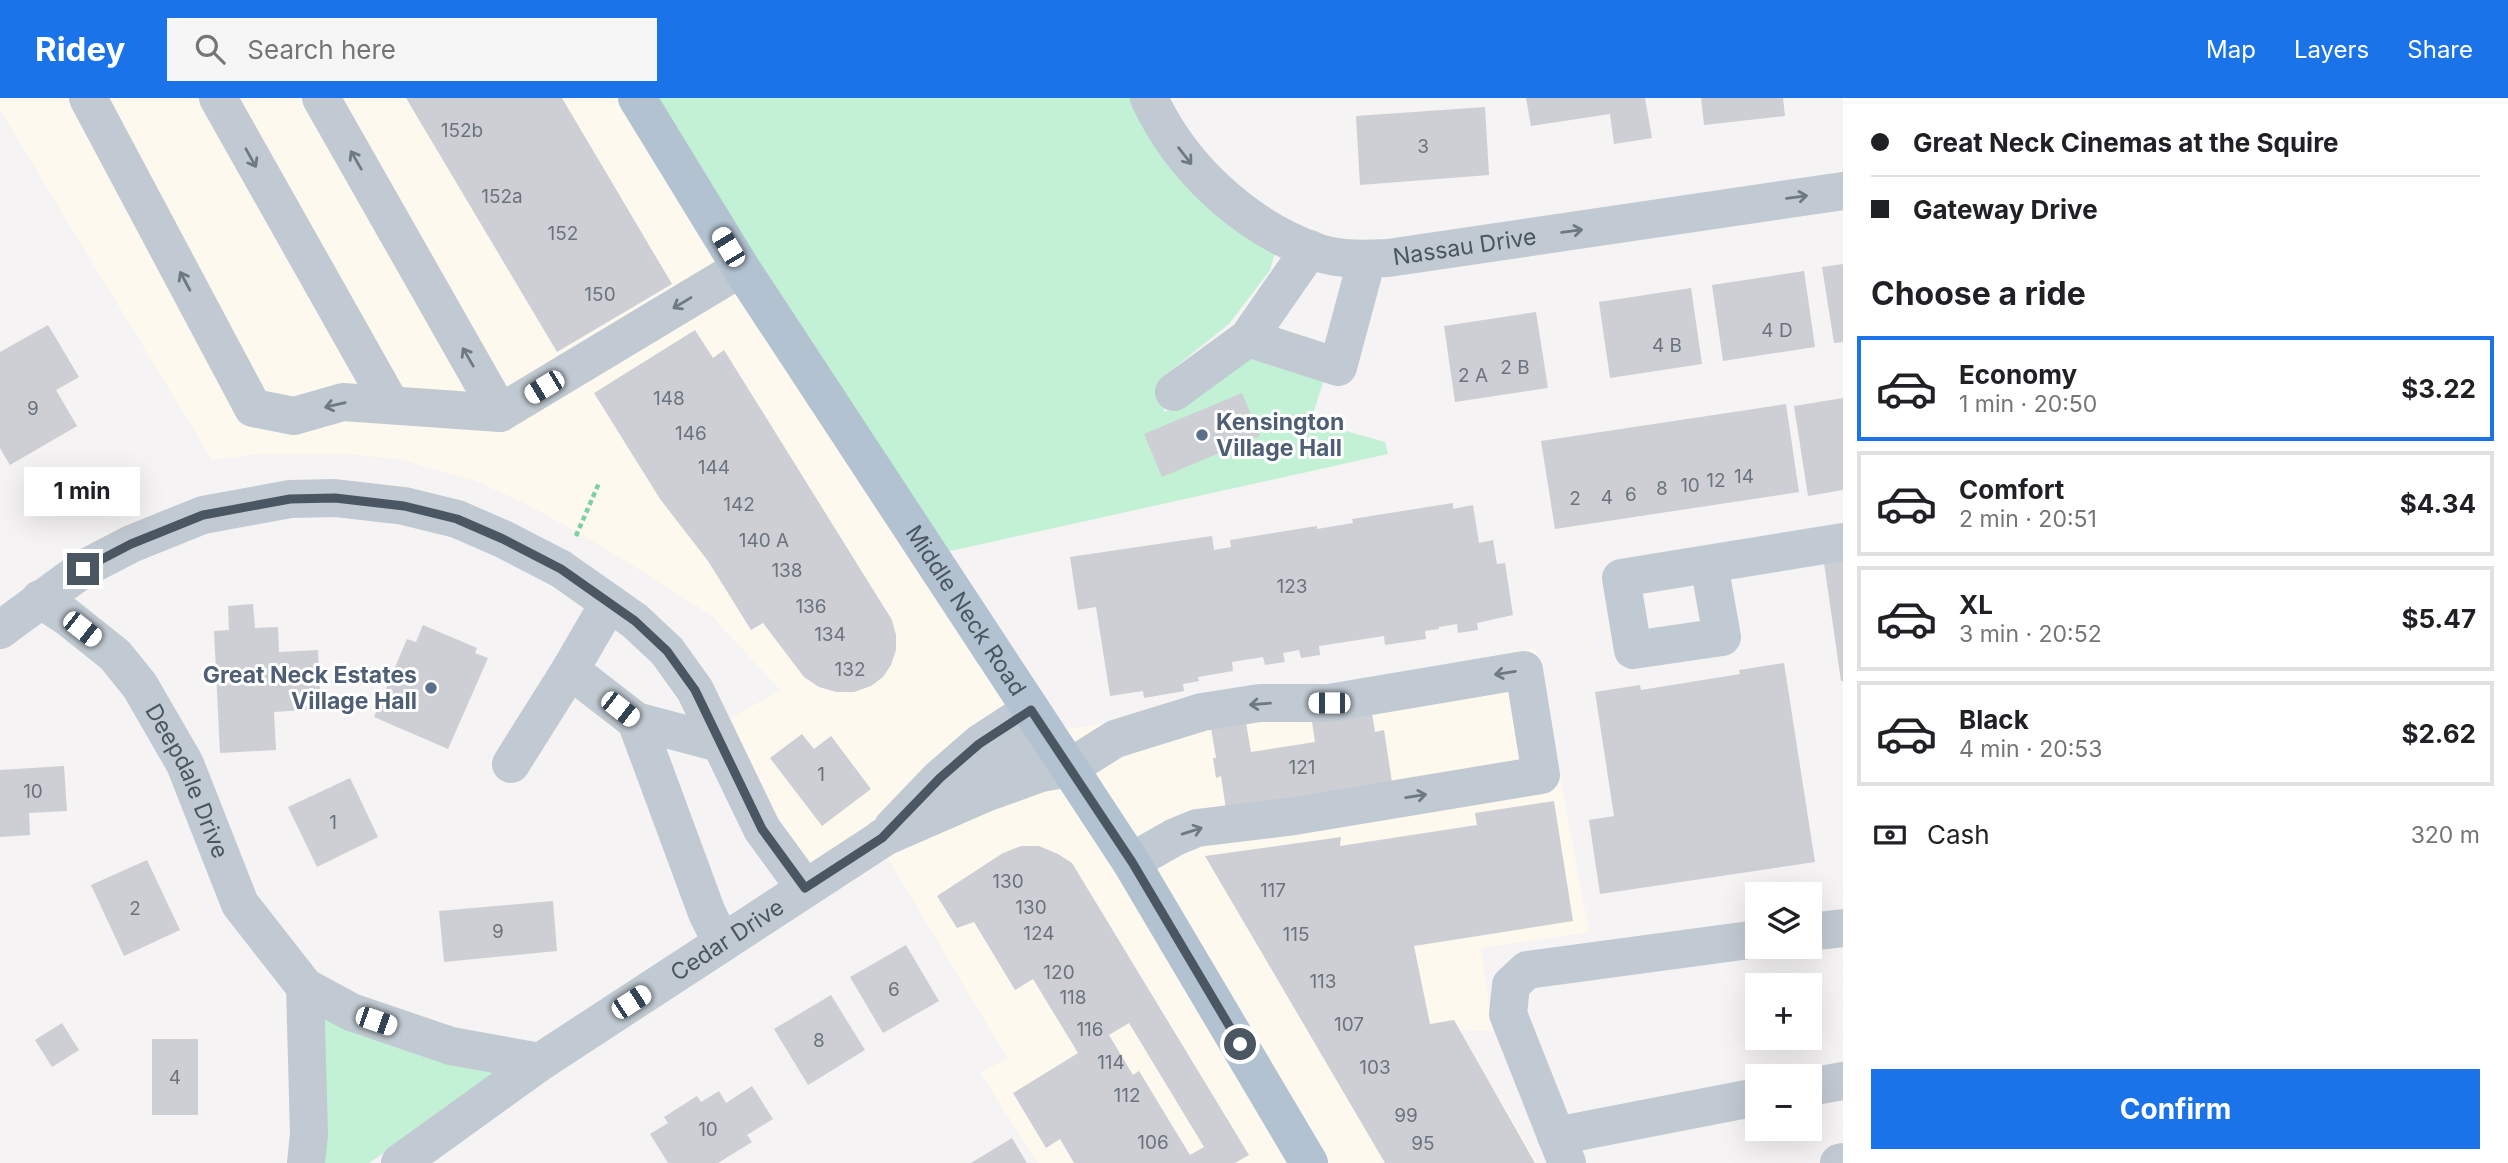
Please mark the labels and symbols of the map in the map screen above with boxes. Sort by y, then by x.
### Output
house number: 152b [441,119,483,142]
house number: 3 [1417,135,1429,158]
one-way arrow [1177,146,1192,165]
one-way arrow [244,147,258,167]
one-way arrow [349,150,363,170]
house number: 152a [481,185,523,208]
one-way arrow [1785,191,1808,204]
house number: 152 [548,222,578,245]
street label: Nassau Drive [1391,222,1538,271]
car [709,224,748,270]
one-way arrow [1560,224,1583,237]
one-way arrow [178,272,192,292]
house number: 150 [584,283,616,306]
one-way arrow [673,296,693,310]
house number: 4 D [1761,319,1793,342]
house number: 4 B [1652,334,1682,357]
one-way arrow [461,347,474,368]
house number: 2 B [1500,356,1530,379]
house number: 2 A [1458,364,1488,387]
car [521,367,568,407]
house number: 148 [653,387,685,410]
house number: 9 [27,397,39,420]
one-way arrow [324,399,346,412]
place label: Kensington Village Hall [1216,408,1344,462]
house number: 146 [675,422,707,445]
marker: Kensington Village Hall [1194,427,1210,443]
house number: 144 [698,456,730,479]
house number: 14 [1734,465,1754,488]
callout: 1 min [25,468,141,517]
house number: 12 [1706,469,1726,492]
house number: 10 [1680,474,1700,497]
house number: 8 [1656,477,1668,500]
house number: 6 [1625,483,1637,506]
house number: 4 [1601,486,1613,509]
house number: 2 [1569,487,1581,510]
house number: 142 [723,493,755,516]
street label: Middle Neck Road [900,520,1032,701]
house number: 140 A [739,529,789,552]
route end [67,553,99,585]
house number: 138 [771,559,803,582]
house number: 123 [1276,575,1308,598]
house number: 136 [795,595,827,618]
car [59,608,106,650]
house number: 134 [814,623,846,646]
house number: 132 [834,658,866,681]
place label: Great Neck Estates Village Hall [203,661,417,715]
one-way arrow [1494,667,1517,680]
marker: Great Neck Estates Village Hall [423,680,439,696]
car [597,688,644,730]
car [1309,693,1351,714]
one-way arrow [1250,698,1272,711]
street label: Deepdale Drive [139,699,235,862]
house number: 121 [1288,756,1316,779]
house number: 1 [817,763,825,786]
house number: 10 [23,780,43,803]
one-way arrow [1404,789,1427,802]
house number: 1 [329,811,337,834]
one-way arrow [1180,823,1202,836]
house number: 130 [992,870,1024,893]
house number: 117 [1260,879,1286,902]
street label: Cedar Drive [665,893,789,987]
house number: 130 [1015,896,1047,919]
house number: 2 [129,897,141,920]
house number: 9 [492,920,504,943]
house number: 124 [1023,922,1055,945]
house number: 115 [1282,923,1310,946]
house number: 120 [1043,961,1075,984]
house number: 113 [1309,970,1337,993]
house number: 6 [888,978,900,1001]
car [608,982,655,1022]
house number: 118 [1059,986,1087,1009]
car [353,1004,400,1038]
house number: 107 [1334,1013,1364,1036]
house number: 116 [1076,1018,1104,1041]
route start [1224,1028,1256,1060]
house number: 8 [813,1029,825,1052]
house number: 114 [1097,1051,1125,1074]
house number: 103 [1359,1056,1391,1079]
house number: 4 [169,1066,181,1089]
house number: 112 [1113,1084,1141,1107]
house number: 99 [1394,1104,1418,1127]
house number: 10 [698,1118,718,1141]
house number: 106 [1137,1131,1169,1154]
house number: 95 [1411,1132,1435,1155]

